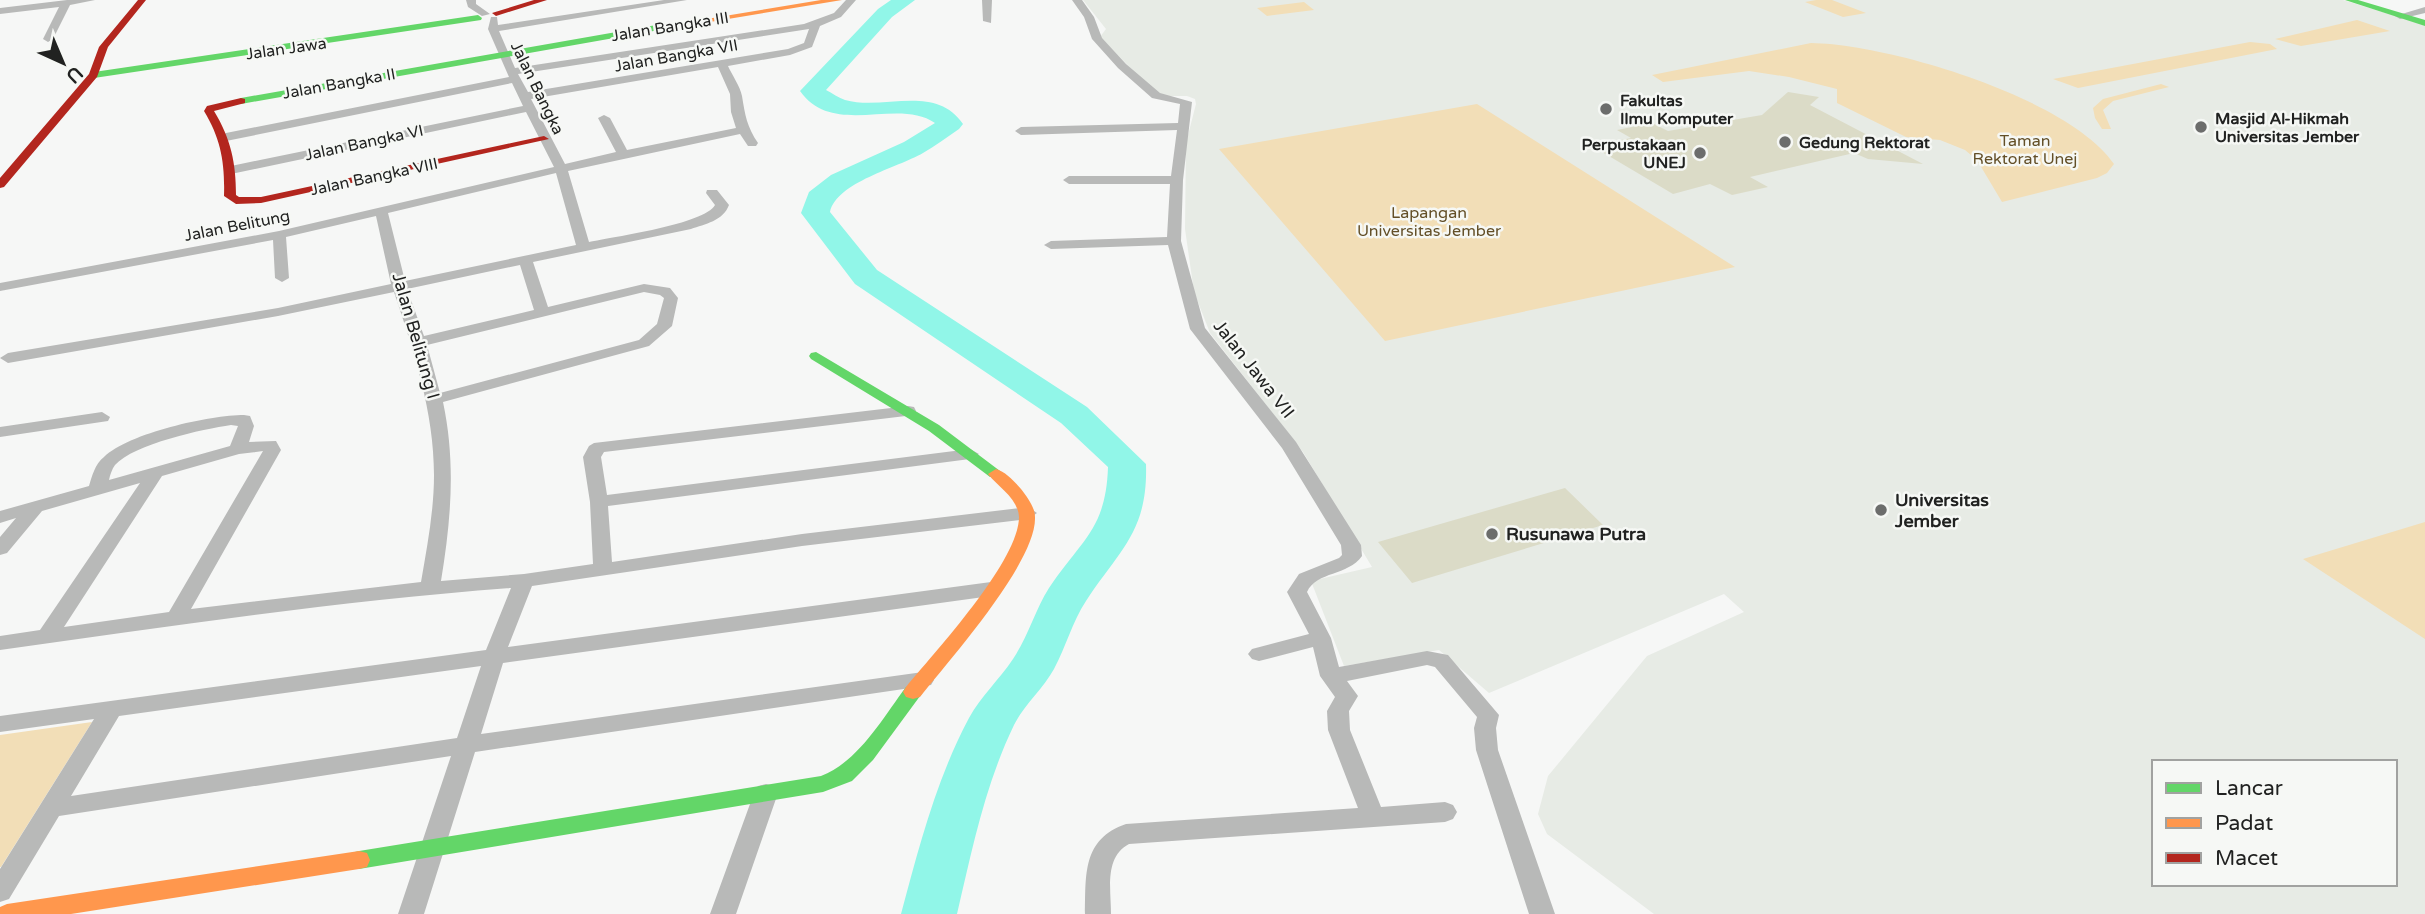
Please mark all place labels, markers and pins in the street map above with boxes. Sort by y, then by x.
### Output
place label: Fakultas Ilmu Komputer [1620,91,1734,129]
marker: Fakultas Ilmu Komputer [1598,101,1614,117]
place label: Masjid Al-Hikmah Universitas Jember [2215,109,2360,147]
marker: Masjid Al-Hikmah Universitas Jember [2193,119,2209,135]
place label: Gedung Rektorat [1799,133,1931,153]
marker: Gedung Rektorat [1777,134,1793,150]
place label: Perpustakaan UNEJ [1581,135,1686,173]
marker: Perpustakaan UNEJ [1692,145,1708,161]
place label: Universitas Jember [1894,489,1989,532]
marker: Universitas Jember [1873,502,1889,518]
place label: Rusunawa Putra [1506,523,1646,545]
marker: Rusunawa Putra [1484,526,1500,542]

